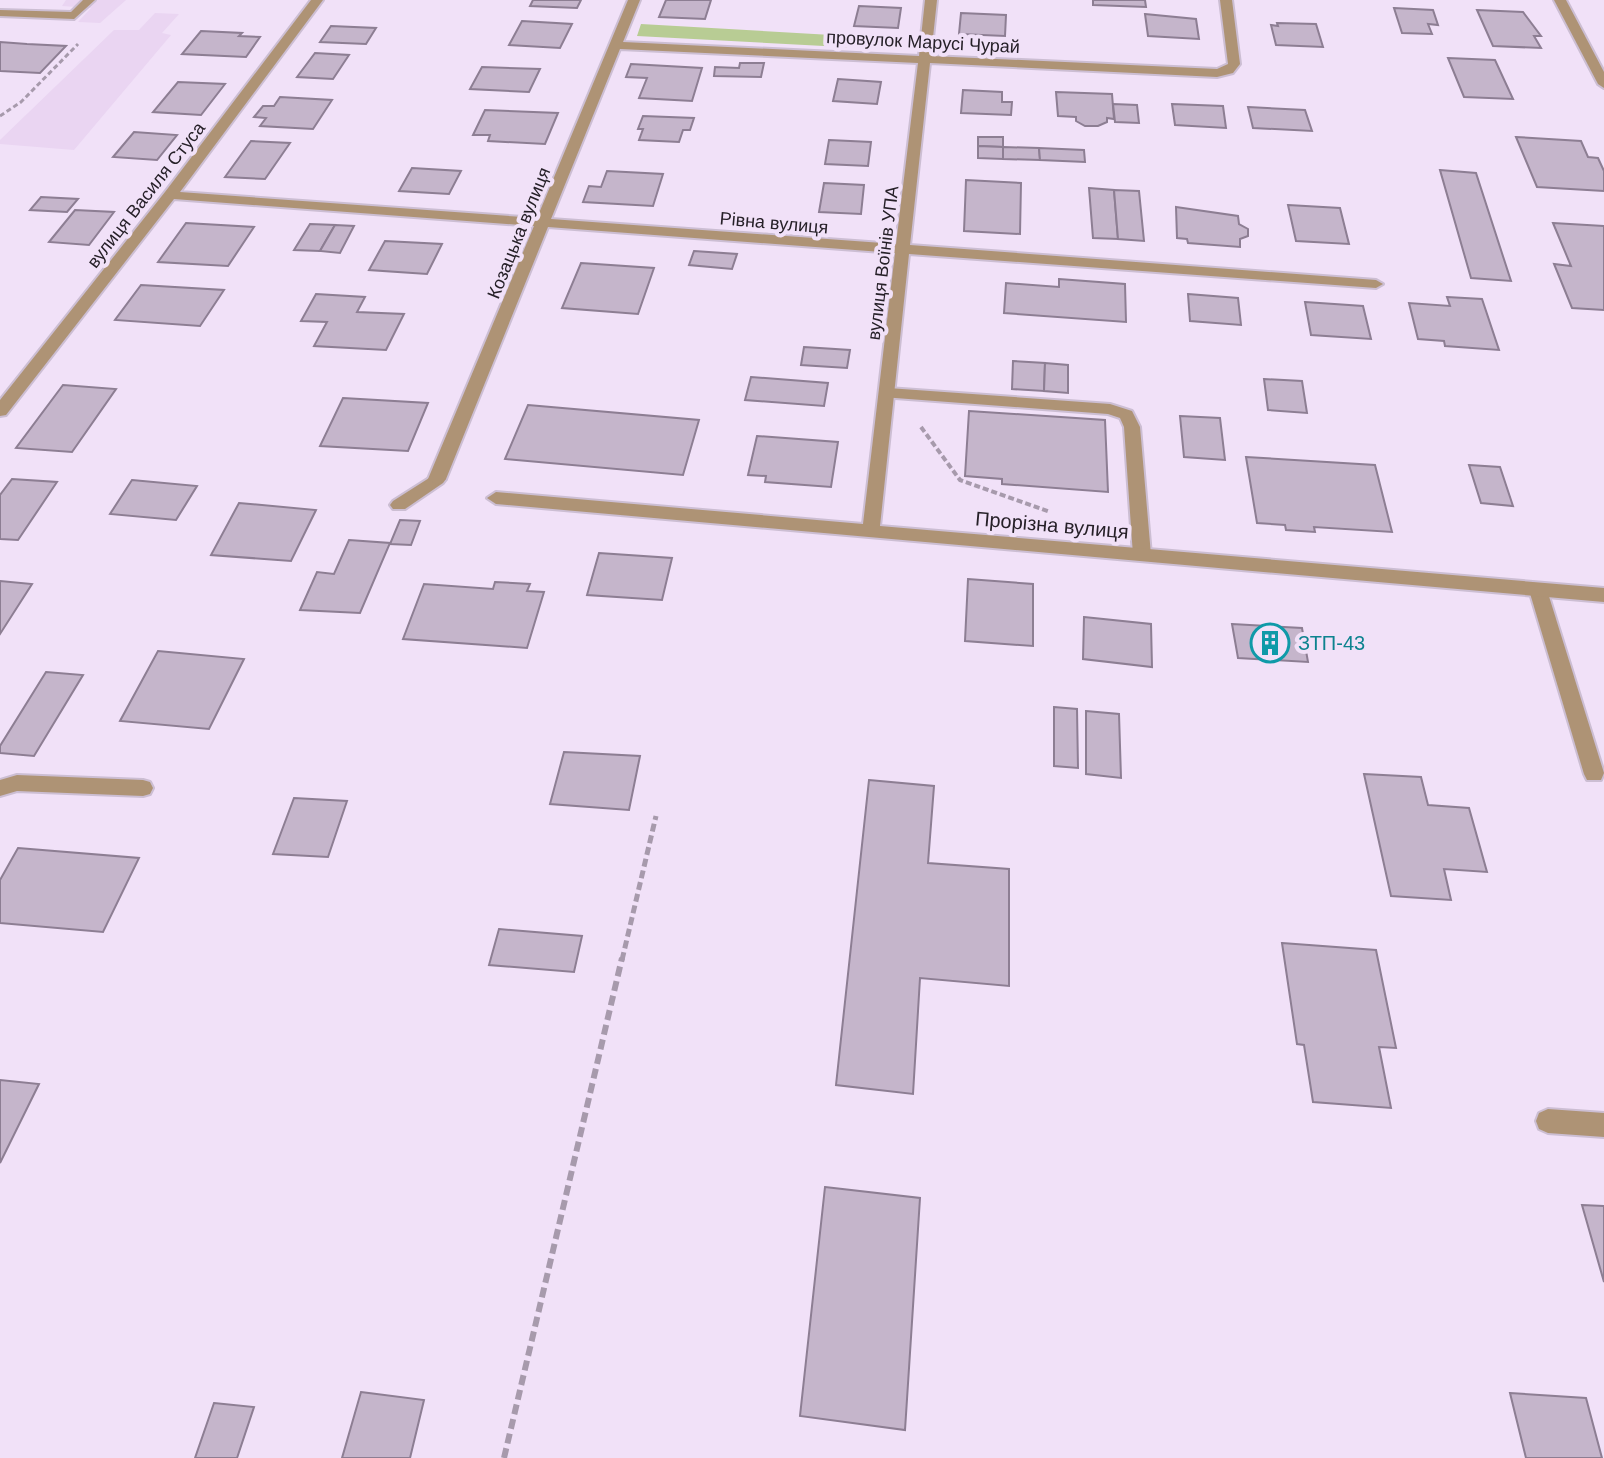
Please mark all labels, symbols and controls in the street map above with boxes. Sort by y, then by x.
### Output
street label: провулок Марусі Чурай [826,27,1020,57]
street label: вулиця Василя Стуса [83,118,210,272]
street label: Козацька вулиця [484,164,554,302]
street label: вулиця Воїнів УПА [864,185,902,341]
street label: Рівна вулиця [719,208,829,238]
street label: Прорізна вулиця [974,507,1130,543]
building icon: ЗТП-43 [1249,622,1291,664]
place label: ЗТП-43 [1298,632,1365,654]

